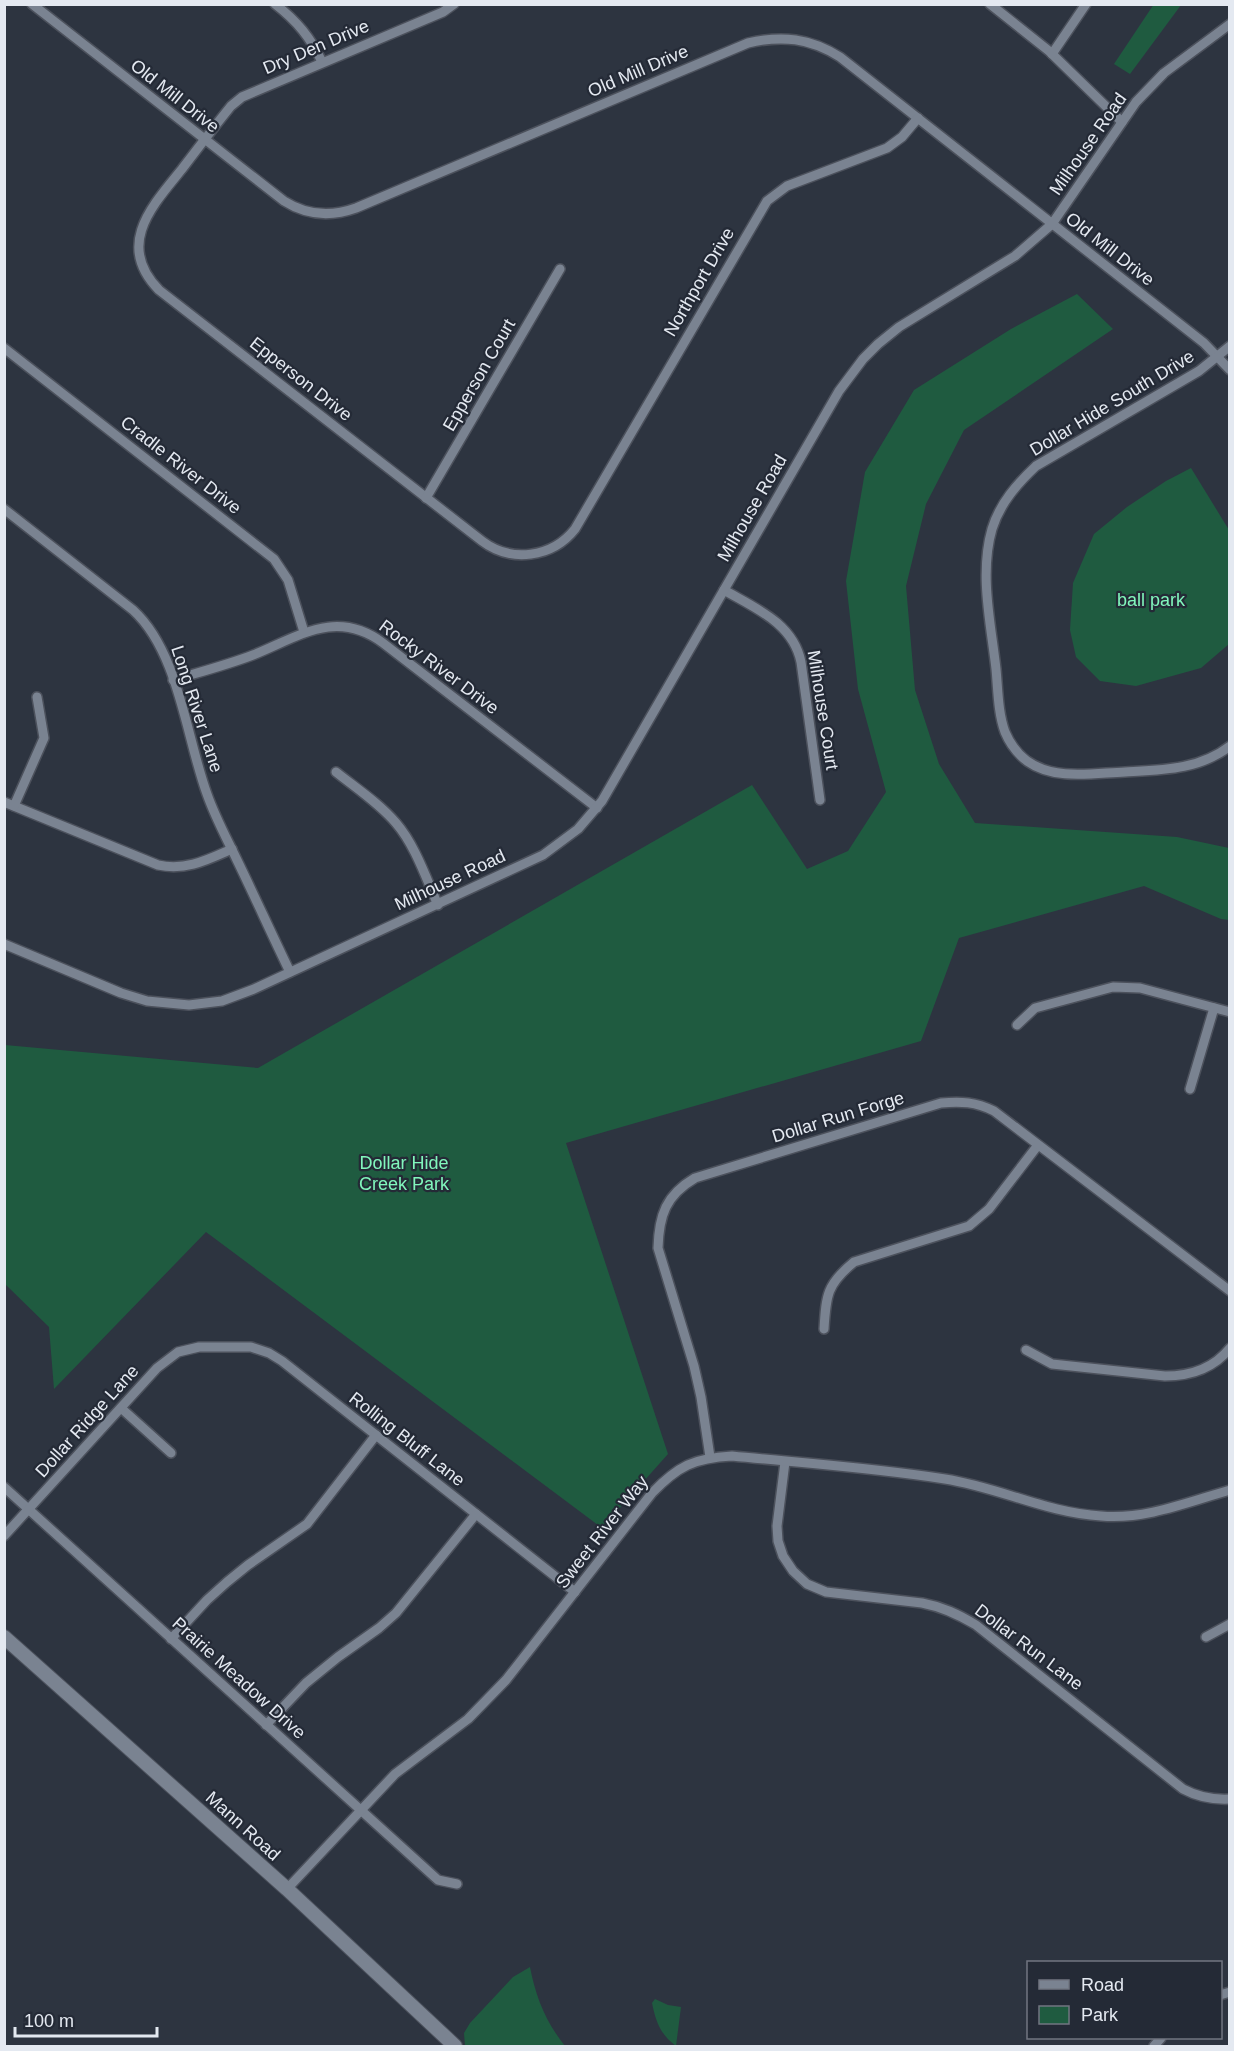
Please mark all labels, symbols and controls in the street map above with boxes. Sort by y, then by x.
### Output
street label: Dry Den Drive [260,16,372,78]
street label: Old Mill Drive [585,41,691,101]
street label: Old Mill Drive [127,55,223,137]
street label: Milhouse Road [1045,89,1131,199]
street label: Old Mill Drive [1062,208,1158,290]
street label: Northport Drive [660,224,738,340]
street label: Epperson Court [439,315,519,435]
street label: Epperson Drive [246,333,356,425]
street label: Dollar Hide South Drive [1026,346,1198,460]
street label: Cradle River Drive [117,412,245,518]
street label: Milhouse Road [713,451,791,565]
park label: ball park [1117,590,1186,610]
street label: Rocky River Drive [375,616,503,718]
street label: Long River Lane [167,643,227,775]
street label: Milhouse Court [804,649,842,771]
street label: Milhouse Road [391,846,509,914]
street label: Dollar Run Forge [770,1087,906,1147]
park label: Dollar Hide Creek Park [359,1153,450,1194]
street label: Dollar Ridge Lane [31,1361,143,1481]
street label: Rolling Bluff Lane [345,1388,469,1490]
street label: Sweet River Way [552,1472,652,1592]
street label: Dollar Run Lane [971,1600,1087,1694]
street label: Prairie Meadow Drive [168,1613,310,1743]
street label: Mann Road [202,1787,284,1865]
legend [1027,1961,1222,2039]
text: Road [1081,1975,1124,1995]
scale bar [15,2000,158,2038]
text: Park [1081,2005,1119,2025]
text: 100 m [24,2011,74,2031]

